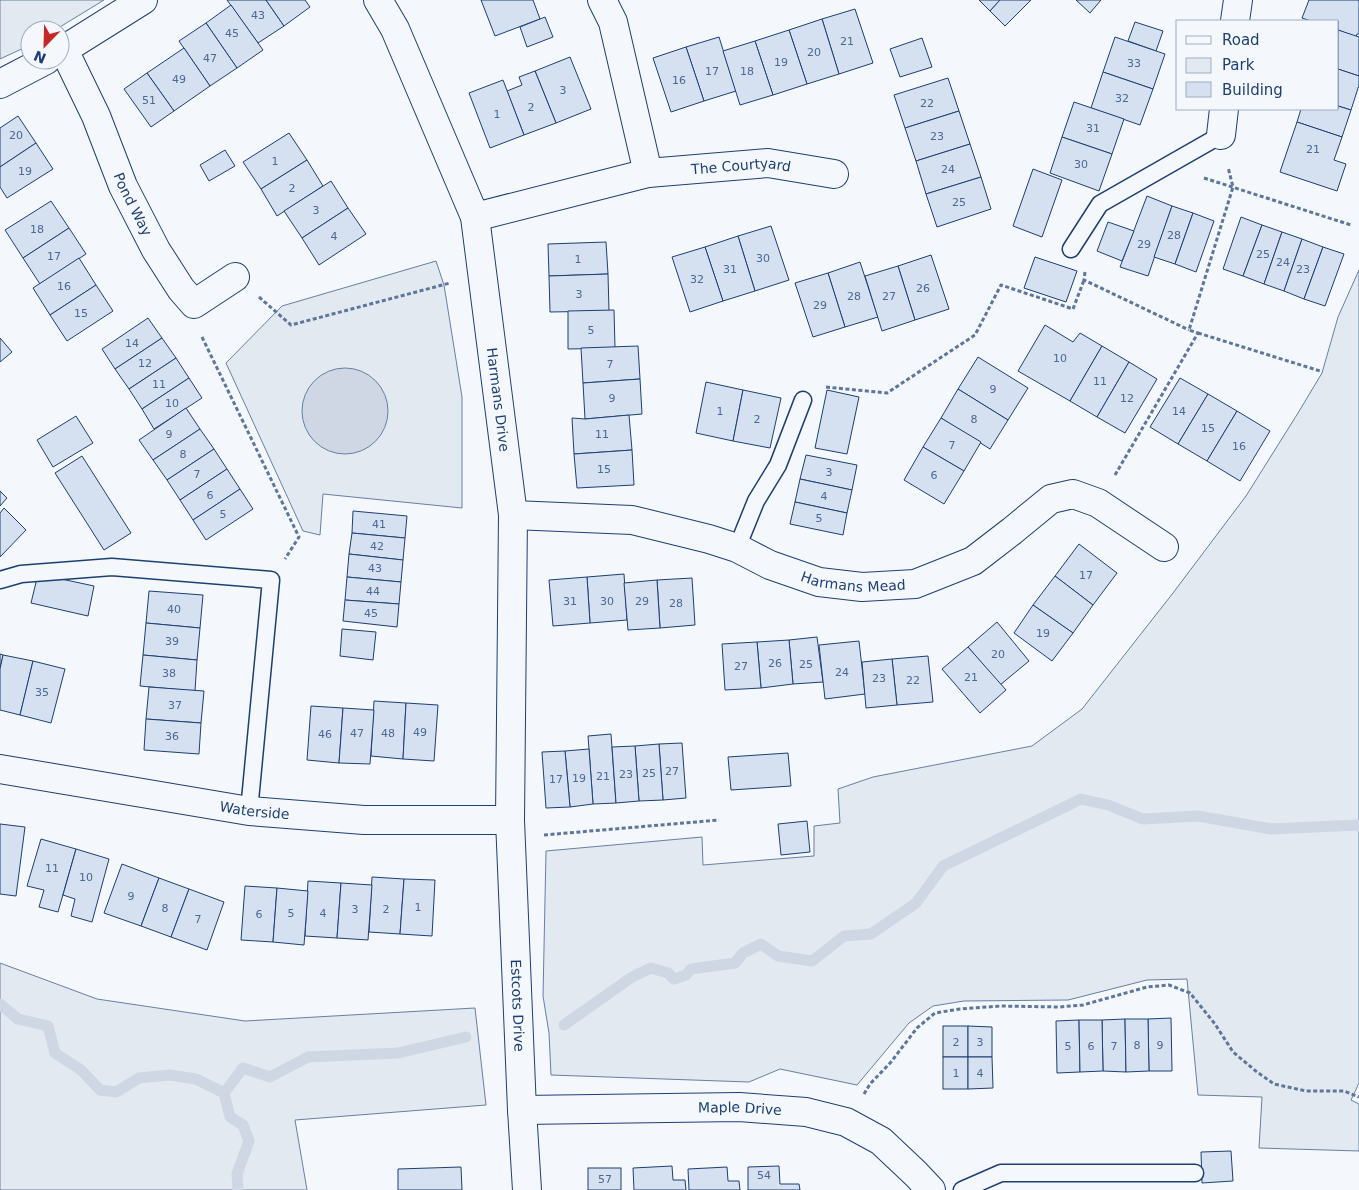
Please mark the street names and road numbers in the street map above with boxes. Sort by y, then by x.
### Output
street label: The Courtyard [690,155,792,177]
street label: Pond Way [111,170,155,238]
street label: Harmans Drive [484,347,513,453]
street label: Harmans Mead [799,568,906,595]
street label: Waterside [218,798,290,822]
street label: Estcots Drive [508,959,528,1052]
street label: Maple Drive [698,1099,782,1118]

